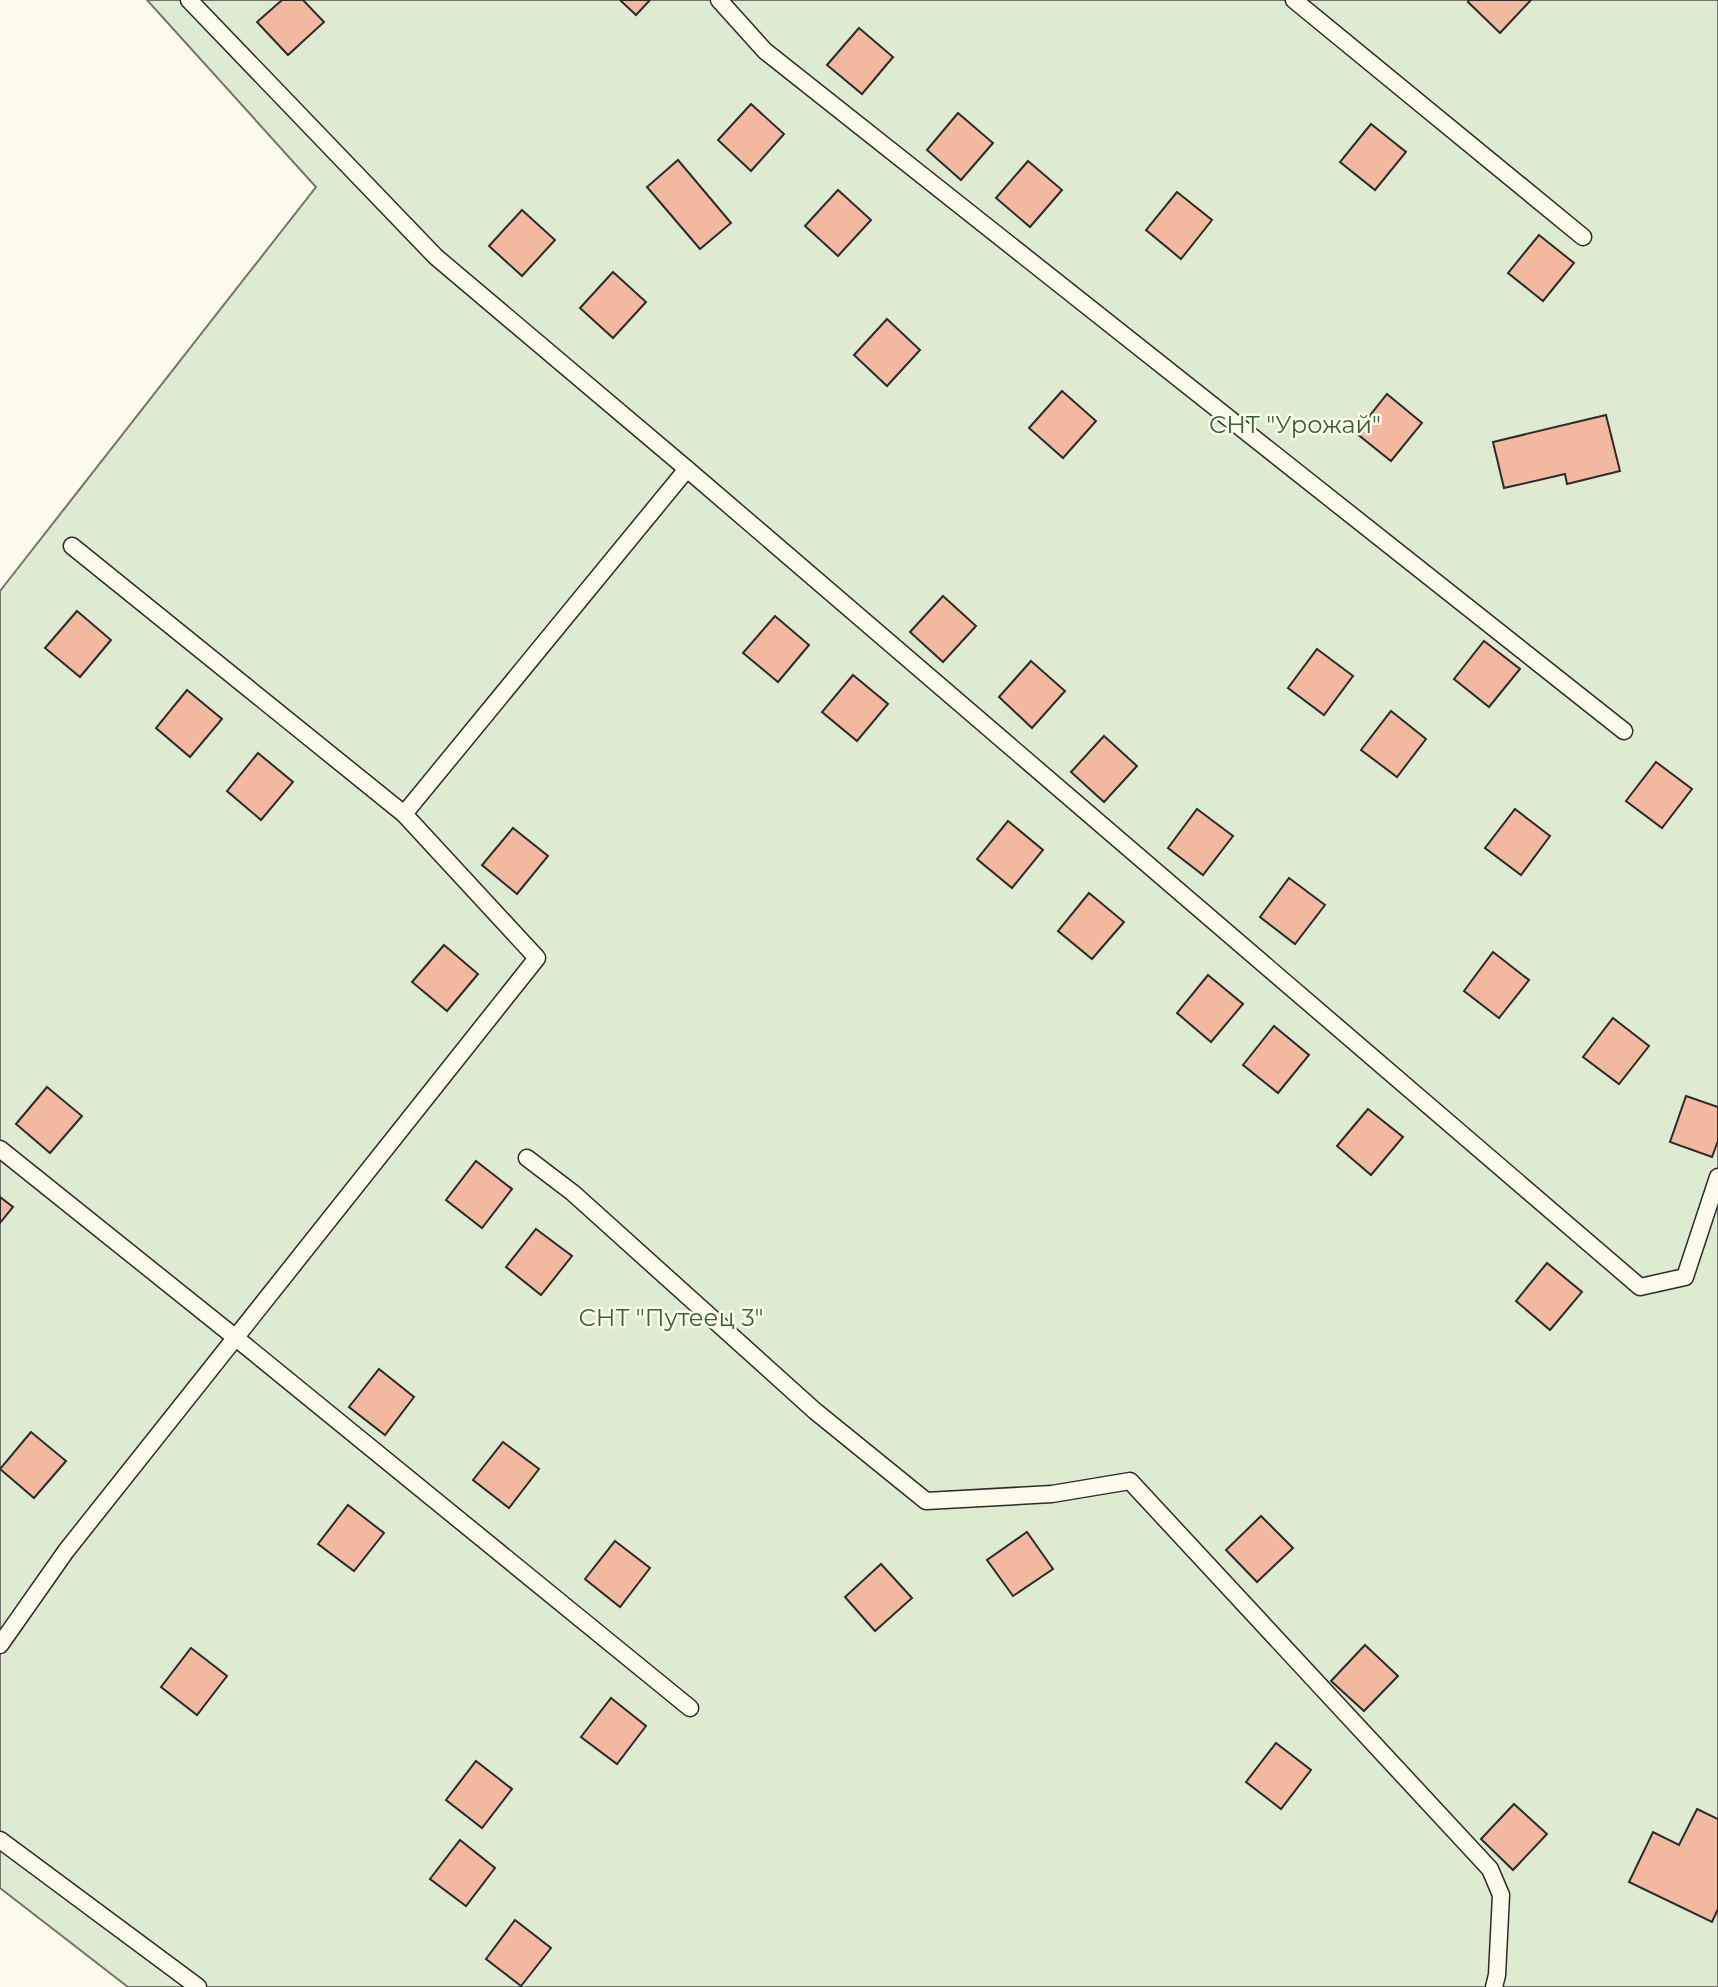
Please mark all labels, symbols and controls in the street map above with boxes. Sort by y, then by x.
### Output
park label: СНТ "Урожай" [1209,410,1381,439]
park label: СНТ "Путеец 3" [579,1303,763,1332]

